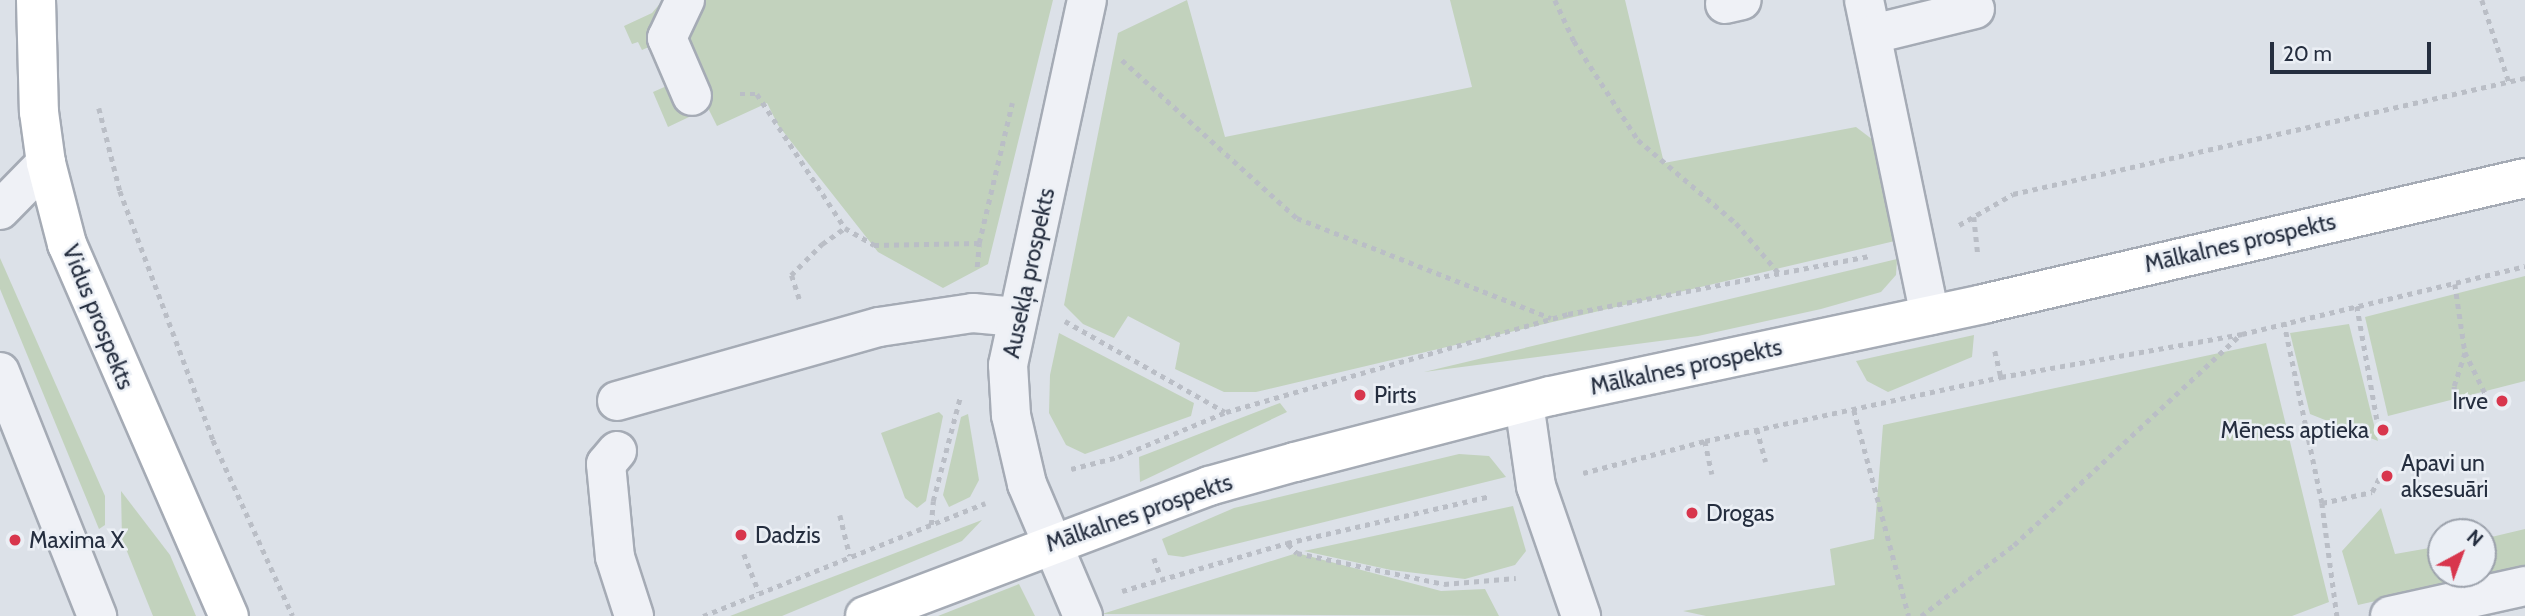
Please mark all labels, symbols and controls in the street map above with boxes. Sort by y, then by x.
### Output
scale bar [2273,28,2434,72]
text: 20 m [2283,41,2332,66]
street label: Ausekļa prospekts [997,185,1061,361]
street label: Mālkalnes prospekts [2142,208,2338,278]
street label: Vidus prospekts [56,241,140,393]
street label: Mālkalnes prospekts [1588,333,1784,401]
place label: Pirts [1374,381,1416,409]
marker: Pirts [1352,387,1368,403]
place label: Irve [2452,387,2488,415]
marker: Irve [2494,393,2510,409]
place label: Mēness aptieka [2220,416,2369,444]
marker: Mēness aptieka [2375,422,2391,438]
place label: Apavi un aksesuāri [2401,449,2488,503]
street label: Mālkalnes prospekts [1042,468,1236,558]
marker: Apavi un aksesuāri [2379,468,2395,484]
place label: Drogas [1706,499,1774,527]
marker: Drogas [1684,505,1700,521]
north arrow [2427,518,2497,588]
place label: Dadzis [755,521,821,549]
text: N [2462,525,2487,551]
place label: Maxima X [29,526,124,554]
marker: Dadzis [733,527,749,543]
marker: Maxima X [7,532,23,548]

